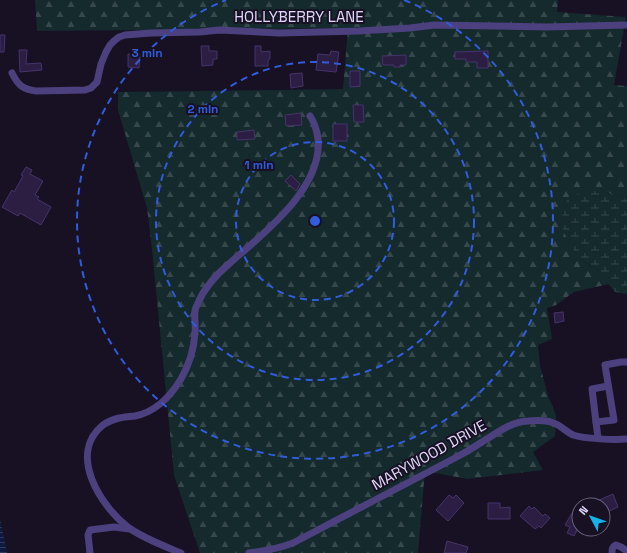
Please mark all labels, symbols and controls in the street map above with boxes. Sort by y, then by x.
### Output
street label: HOLLYBERRY LANE [234,7,364,26]
text: 3 min [131,45,163,61]
text: 2 min [187,101,219,117]
text: 1 min [244,157,274,173]
centre of rings [308,214,322,228]
street label: MARYWOOD DRIVE [368,415,489,494]
north arrow [571,497,611,537]
text: N [576,503,591,518]

